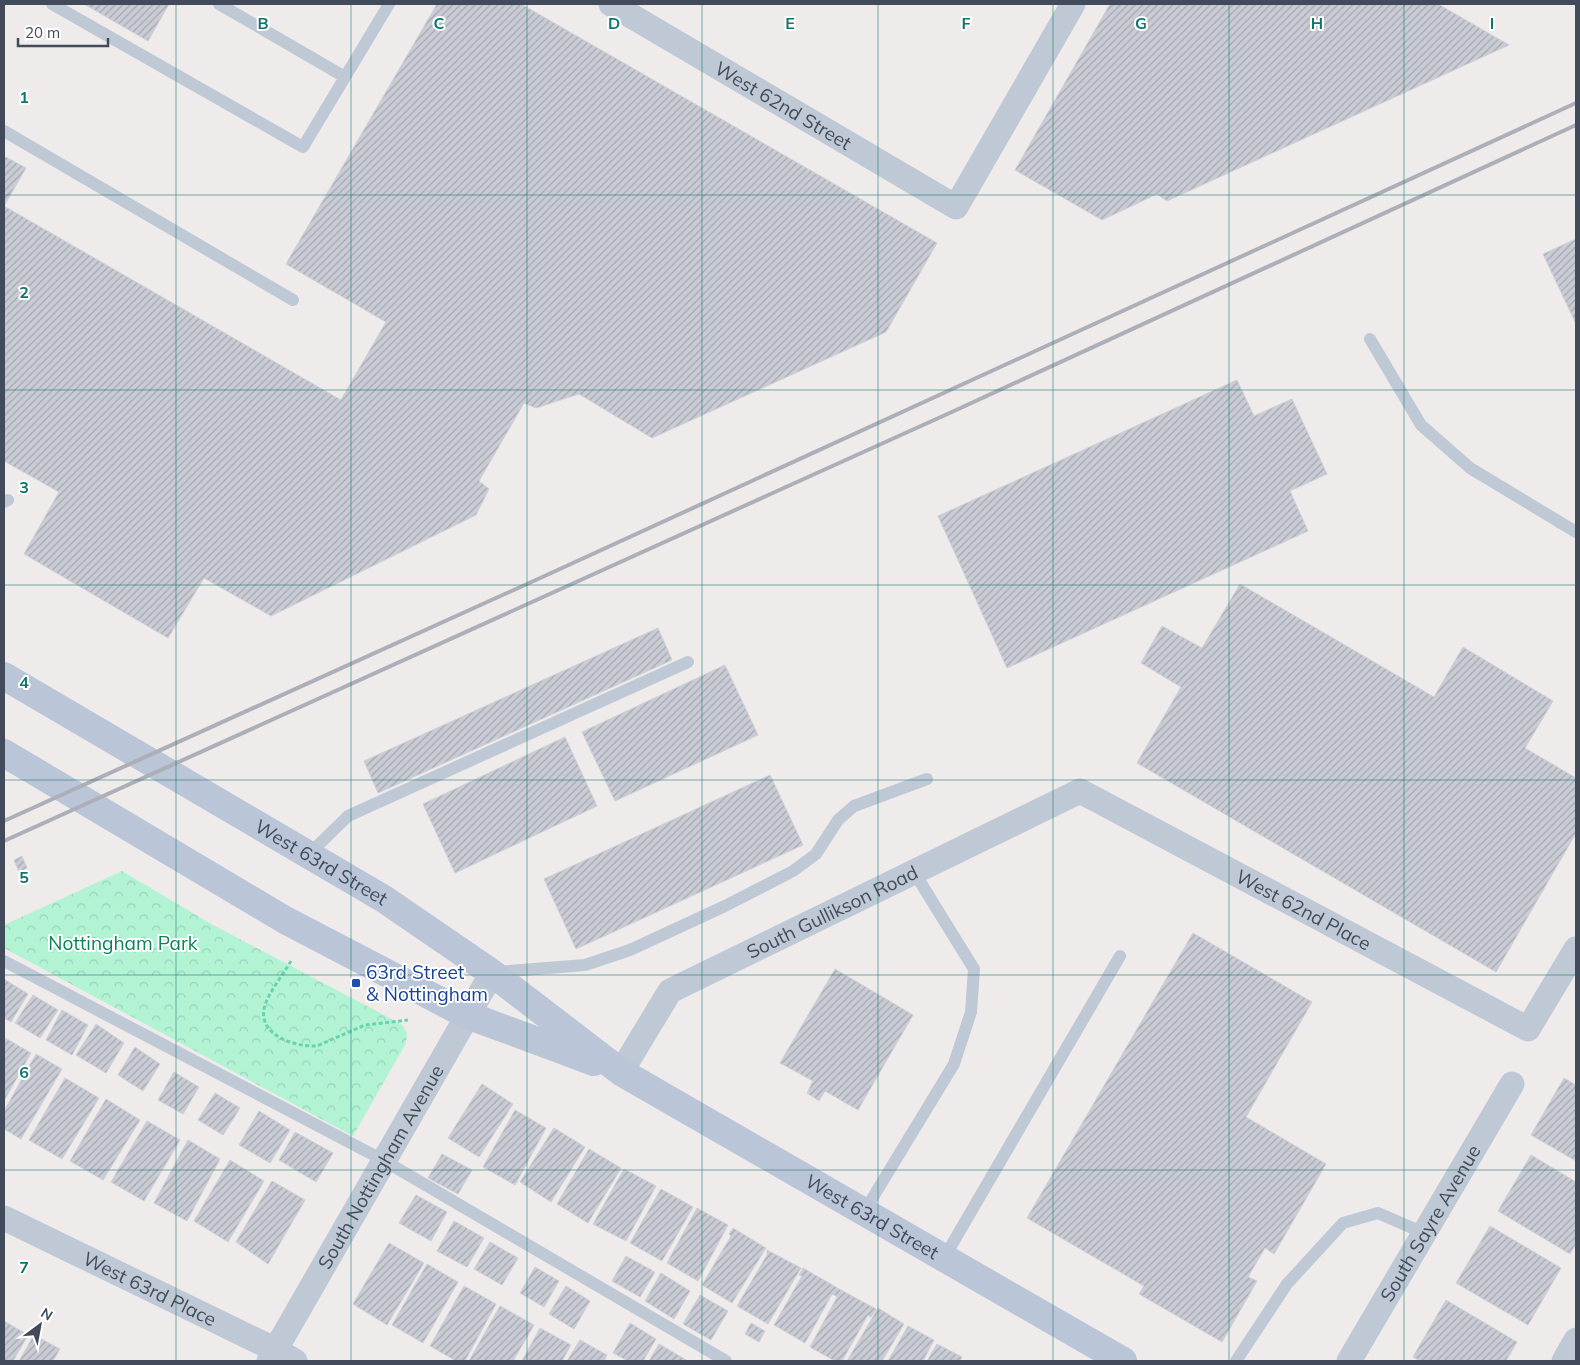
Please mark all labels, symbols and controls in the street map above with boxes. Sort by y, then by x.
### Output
text: B [257,13,269,33]
text: C [434,13,445,33]
text: D [608,13,620,33]
text: E [785,13,795,33]
text: F [961,13,971,33]
text: G [1135,13,1147,33]
text: H [1311,13,1323,33]
text: I [1490,13,1494,33]
scale bar [18,15,108,47]
text: 20 m [25,23,60,42]
street label: West 62nd Street [711,56,856,155]
text: 1 [19,87,29,107]
text: 2 [19,282,29,302]
text: 3 [19,477,29,497]
text: 4 [19,672,29,692]
street label: West 63rd Street [251,814,392,911]
street label: South Gullikson Road [743,860,922,964]
street label: West 62nd Place [1232,864,1375,955]
text: 5 [19,867,29,887]
park label: Nottingham Park [48,931,198,955]
place label: 63rd Street & Nottingham [366,960,488,1006]
marker: 63rd Street & Nottingham [350,977,362,989]
street label: South Nottingham Avenue [312,1060,449,1273]
text: 6 [19,1062,29,1082]
street label: South Sayre Avenue [1375,1140,1486,1306]
street label: West 63rd Street [801,1169,943,1265]
street label: West 63rd Place [79,1246,220,1331]
text: 7 [19,1257,29,1277]
north arrow [15,1300,65,1350]
text: N [38,1304,56,1324]

